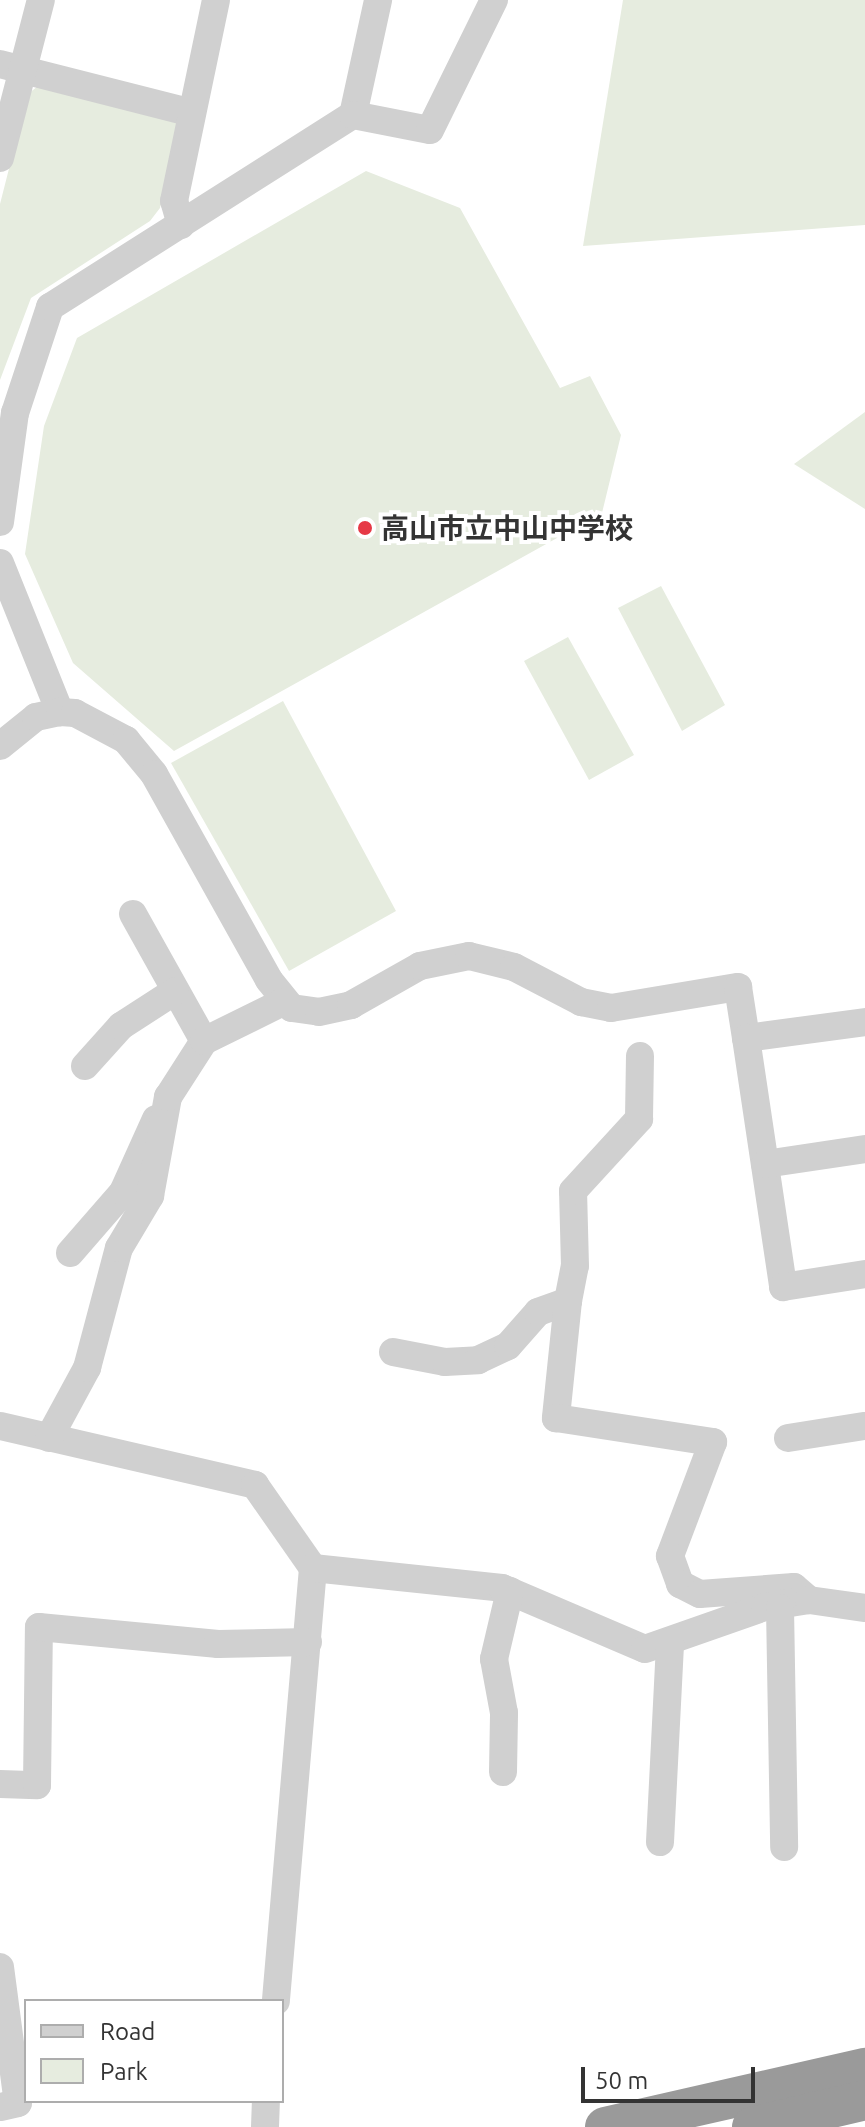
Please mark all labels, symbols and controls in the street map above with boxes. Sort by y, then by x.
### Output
place label: 高山市立中山中学校 [381,511,633,545]
marker: 高山市立中山中学校 [356,519,374,537]
legend [24,1999,284,2103]
text: Road [100,2018,155,2045]
scale bar [585,2051,759,2101]
text: Park [100,2058,148,2085]
text: 50 m [595,2067,648,2094]

